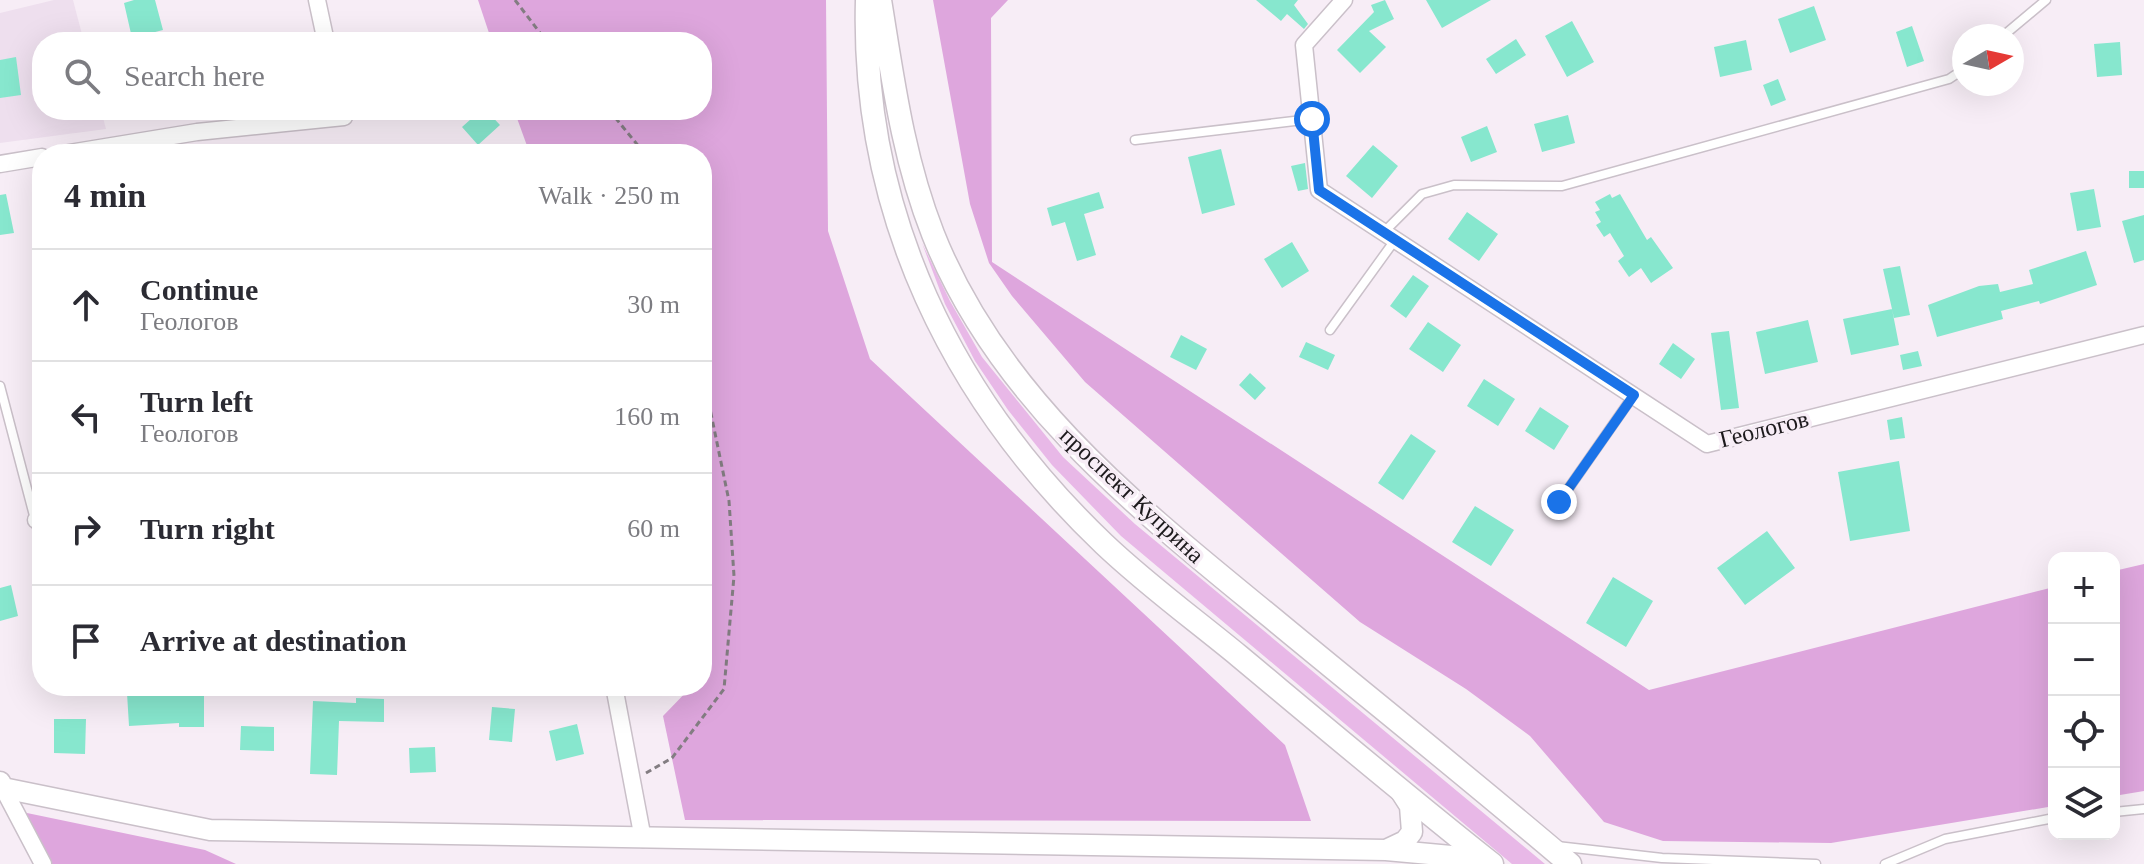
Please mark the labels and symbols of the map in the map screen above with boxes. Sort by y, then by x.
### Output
north arrow [1952,24,2024,96]
route start [1294,101,1330,137]
street label: Геологов [1717,405,1811,453]
street label: проспект Куприна [1055,422,1209,568]
route end [1541,484,1577,520]

